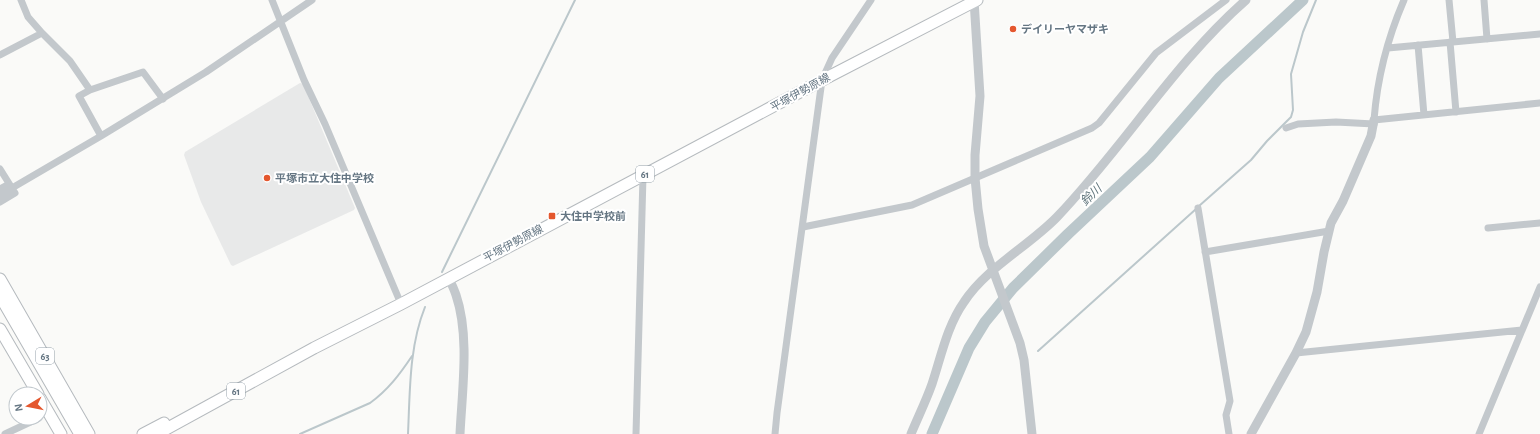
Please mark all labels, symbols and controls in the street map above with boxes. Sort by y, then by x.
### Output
place label: デイリーヤマザキ [1021,23,1109,35]
marker: デイリーヤマザキ [1008,24,1018,34]
street label: 平塚伊勢原線 [768,71,832,113]
road number: 61 [636,166,654,182]
place label: 平塚市立大住中学校 [275,172,374,184]
marker: 平塚市立大住中学校 [262,173,272,183]
water label: 鈴川 [1077,180,1105,208]
place label: 大住中学校前 [560,210,626,222]
marker: 大住中学校前 [547,211,557,221]
street label: 平塚伊勢原線 [481,222,545,264]
road number: 63 [36,348,54,364]
road number: 61 [227,383,245,399]
north arrow [8,386,48,426]
text: N [13,403,25,412]

